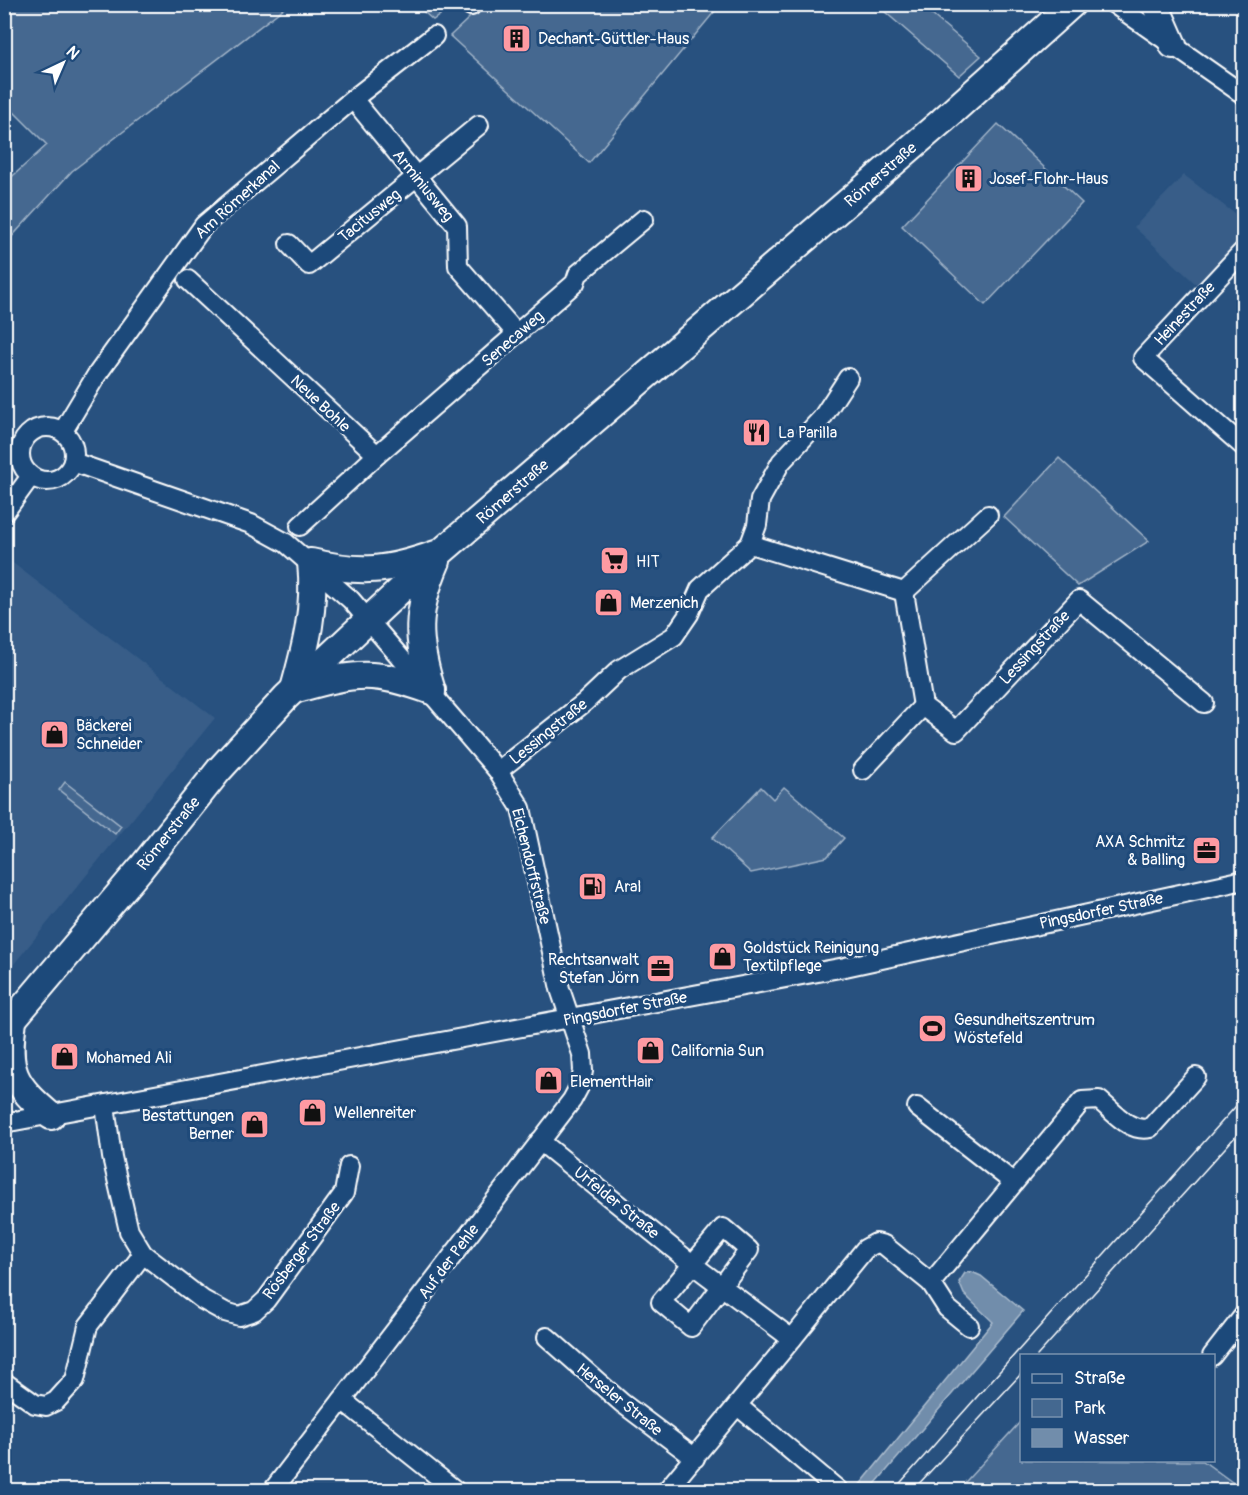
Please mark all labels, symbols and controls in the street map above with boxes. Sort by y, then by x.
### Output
building icon: Dechant-Güttler-Haus [501,22,533,54]
place label: Dechant-Güttler-Haus [538,29,689,49]
north arrow [33,33,93,93]
text: N [62,42,84,64]
street label: Römerstraße [840,138,921,212]
street label: Arminiusweg [388,146,458,226]
street label: Am Römerkanal [191,156,284,243]
building icon: Josef-Flohr-Haus [952,162,984,194]
place label: Josef-Flohr-Haus [989,169,1108,189]
street label: Tacitusweg [334,184,405,247]
street label: Heinestraße [1150,277,1220,350]
street label: Senecaweg [477,306,548,371]
street label: Neue Bohle [286,371,355,437]
restaurant icon: La Parilla [741,416,773,448]
place label: La Parilla [778,423,837,443]
street label: Römerstraße [472,455,553,529]
supermarket icon: HIT [599,545,631,577]
place label: HIT [636,552,660,572]
shop icon: Merzenich [593,586,625,618]
place label: Merzenich [630,593,699,613]
street label: Lessingstraße [995,606,1074,689]
street label: Lessingstraße [506,694,592,769]
place label: Bäckerei Schneider [76,716,143,754]
shop icon: Bäckerei Schneider [39,718,71,750]
street label: Römerstraße [133,793,205,875]
street label: Eichendorffstraße [507,806,555,927]
place label: AXA Schmitz & Balling [1095,832,1185,870]
office icon: AXA Schmitz & Balling [1190,834,1222,866]
fuel station icon: Aral [577,870,609,902]
place label: Aral [614,877,641,897]
street label: Pingsdorfer Straße [1038,888,1165,934]
place label: Goldstück Reinigung Textilpflege [743,938,879,976]
shop icon: Goldstück Reinigung Textilpflege [706,940,738,972]
place label: Rechtsanwalt Stefan Jörn [548,950,640,988]
office icon: Rechtsanwalt Stefan Jörn [644,952,676,984]
street label: Pingsdorfer Straße [562,987,689,1031]
place label: Gesundheitszentrum Wöstefeld [954,1010,1095,1048]
sports icon: Gesundheitszentrum Wöstefeld [917,1012,949,1044]
shop icon: California Sun [634,1034,666,1066]
shop icon: Mohamed Ali [49,1041,81,1073]
place label: California Sun [671,1041,764,1061]
place label: Mohamed Ali [86,1048,172,1068]
shop icon: ElementHair [533,1065,565,1097]
place label: ElementHair [570,1072,653,1092]
shop icon: Wellenreiter [297,1096,329,1128]
place label: Wellenreiter [334,1103,416,1123]
place label: Bestattungen Berner [142,1106,234,1144]
shop icon: Bestattungen Berner [239,1108,271,1140]
street label: Urfelder Straße [570,1162,663,1243]
street label: Rösberger Straße [259,1198,345,1303]
street label: Auf der Pehle [414,1220,484,1303]
legend [1020,1354,1215,1462]
street label: Herseler Straße [572,1359,666,1441]
text: Straße [1074,1367,1125,1390]
text: Park [1074,1397,1106,1420]
text: Wasser [1074,1427,1130,1450]

